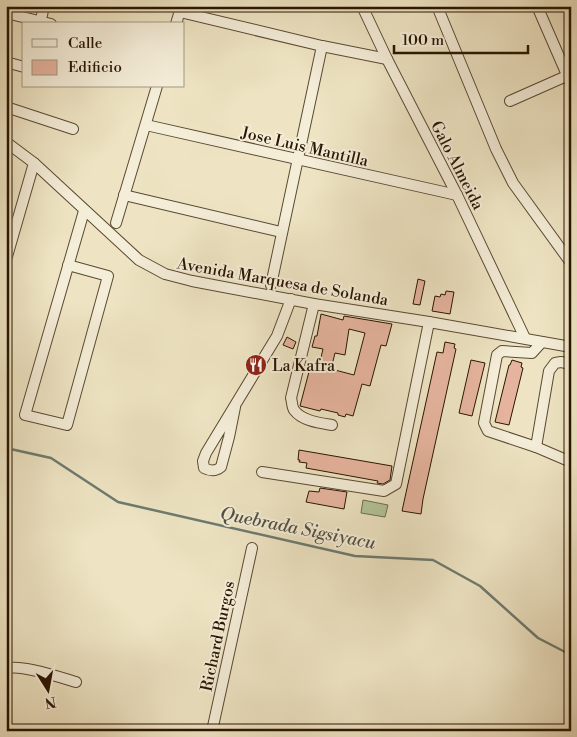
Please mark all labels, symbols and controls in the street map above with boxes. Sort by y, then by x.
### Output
legend [22,22,185,88]
scale bar [394,22,528,54]
text: 100 m [402,31,444,50]
text: Calle [68,34,102,53]
text: Edificio [68,58,122,77]
street label: Galo Almeida [426,118,488,214]
street label: Jose Luis Mantilla [238,122,371,172]
street label: Avenida Marquesa de Solanda [175,253,391,311]
restaurant icon: La Kafra [244,353,268,377]
place label: La Kafra [272,356,336,376]
water label: Quebrada Sigsiyacu [218,502,378,555]
street label: Richard Burgos [196,579,239,693]
north arrow [22,664,72,714]
text: N [43,692,57,712]

